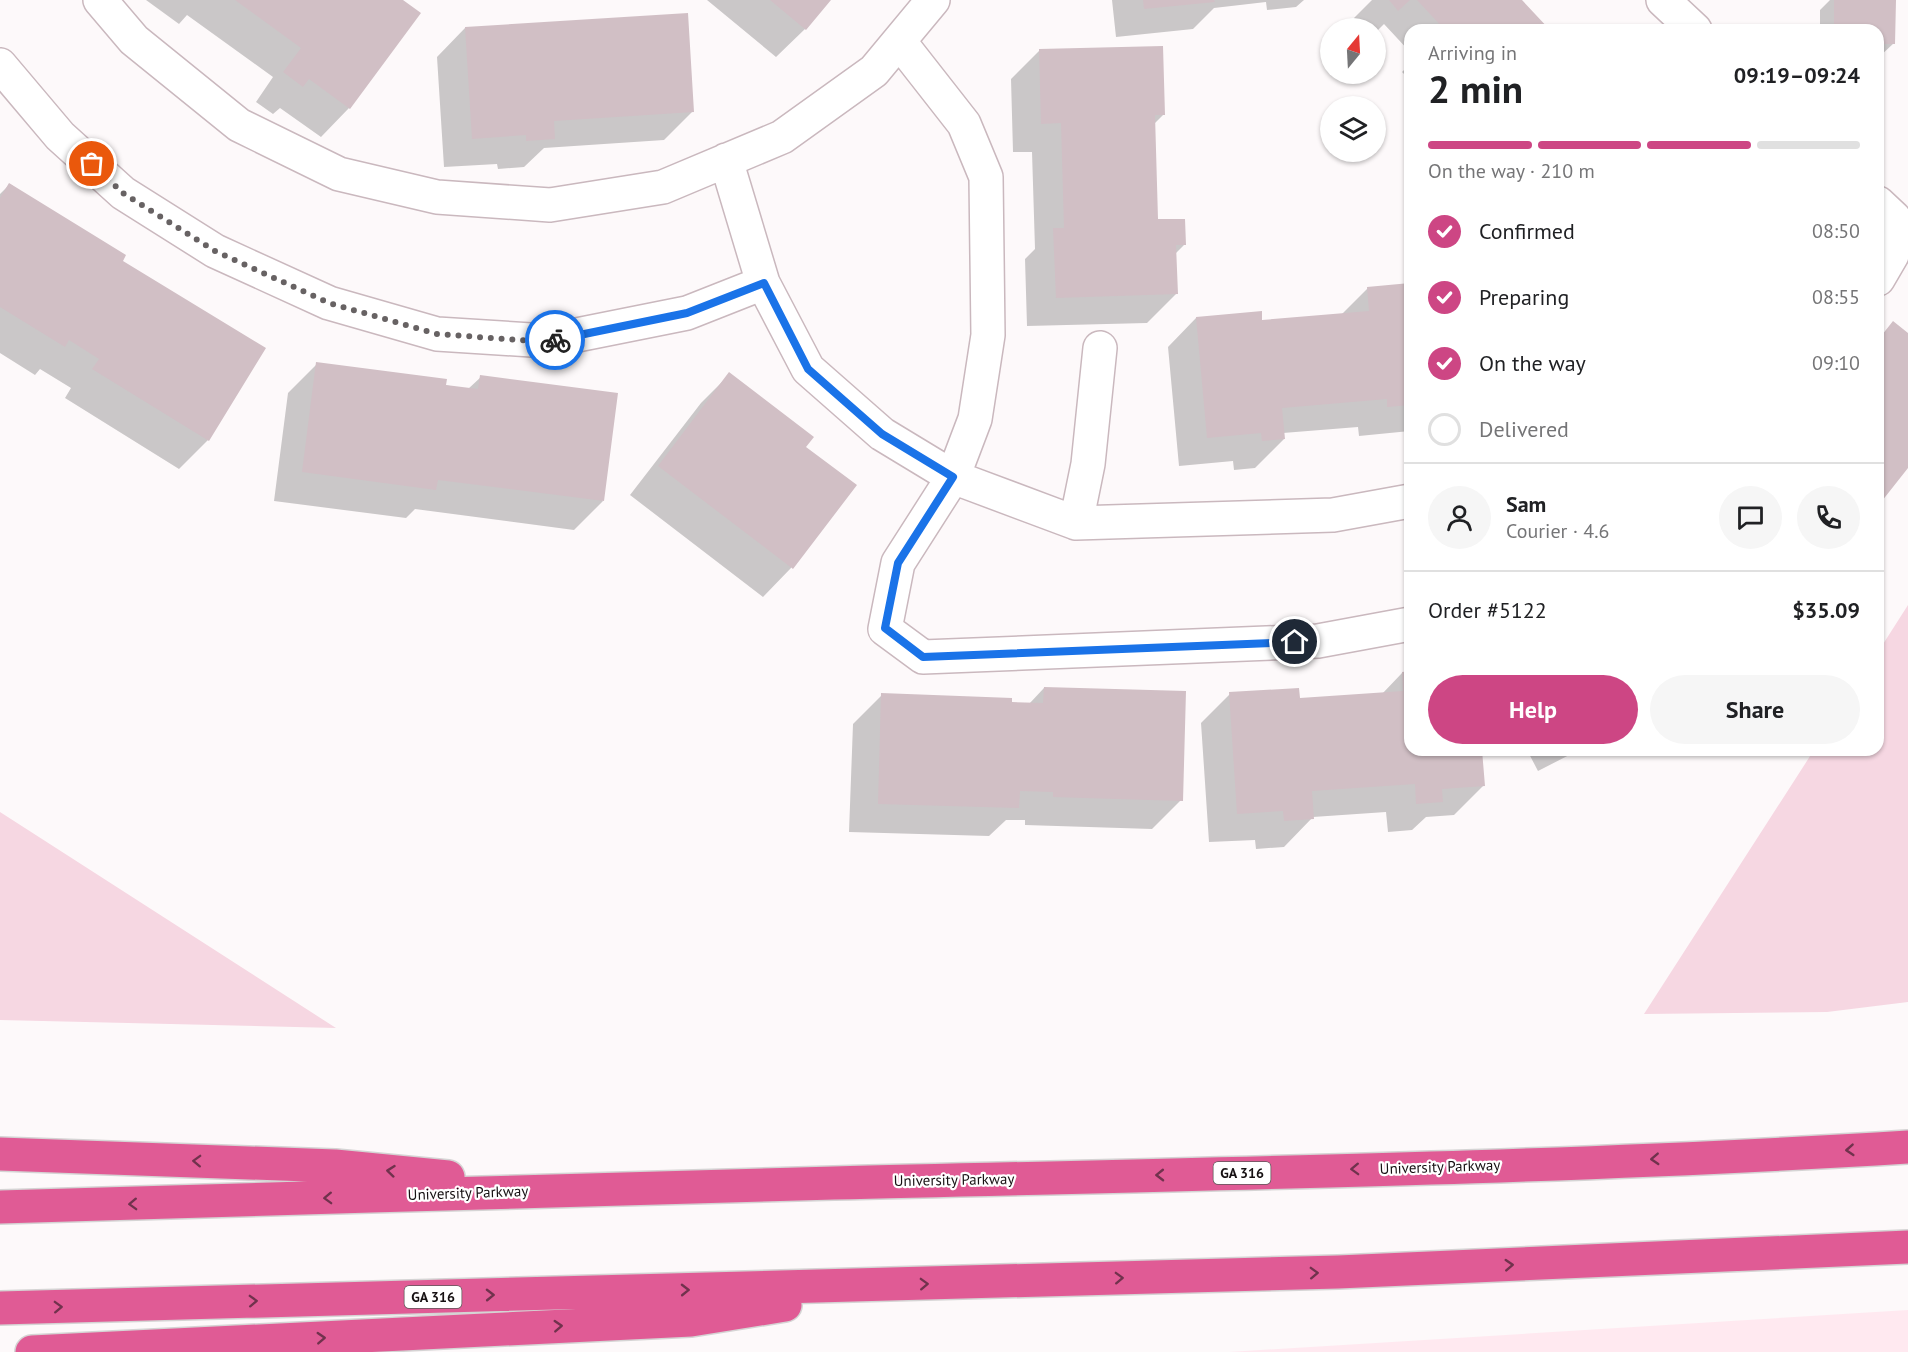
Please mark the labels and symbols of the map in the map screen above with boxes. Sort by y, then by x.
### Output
north arrow [1320,18,1386,84]
pin [66,138,117,189]
courier [525,310,585,370]
pin [1269,616,1320,667]
one-way arrow [1845,1144,1854,1157]
one-way arrow [1650,1153,1659,1166]
one-way arrow [192,1154,201,1167]
street label: University Parkway [1379,1155,1501,1178]
road number: GA 316 [1214,1162,1270,1184]
one-way arrow [1350,1163,1359,1176]
one-way arrow [387,1165,396,1178]
street label: University Parkway [893,1169,1015,1190]
one-way arrow [1156,1169,1165,1181]
street label: University Parkway [407,1181,529,1204]
one-way arrow [323,1192,332,1204]
one-way arrow [128,1197,137,1210]
one-way arrow [1505,1258,1514,1271]
one-way arrow [1310,1267,1319,1279]
one-way arrow [1115,1272,1124,1285]
one-way arrow [920,1277,929,1290]
one-way arrow [681,1284,690,1296]
road number: GA 316 [404,1286,462,1308]
one-way arrow [486,1289,495,1301]
one-way arrow [249,1295,258,1308]
one-way arrow [54,1300,63,1313]
one-way arrow [553,1320,562,1333]
one-way arrow [317,1331,326,1344]

